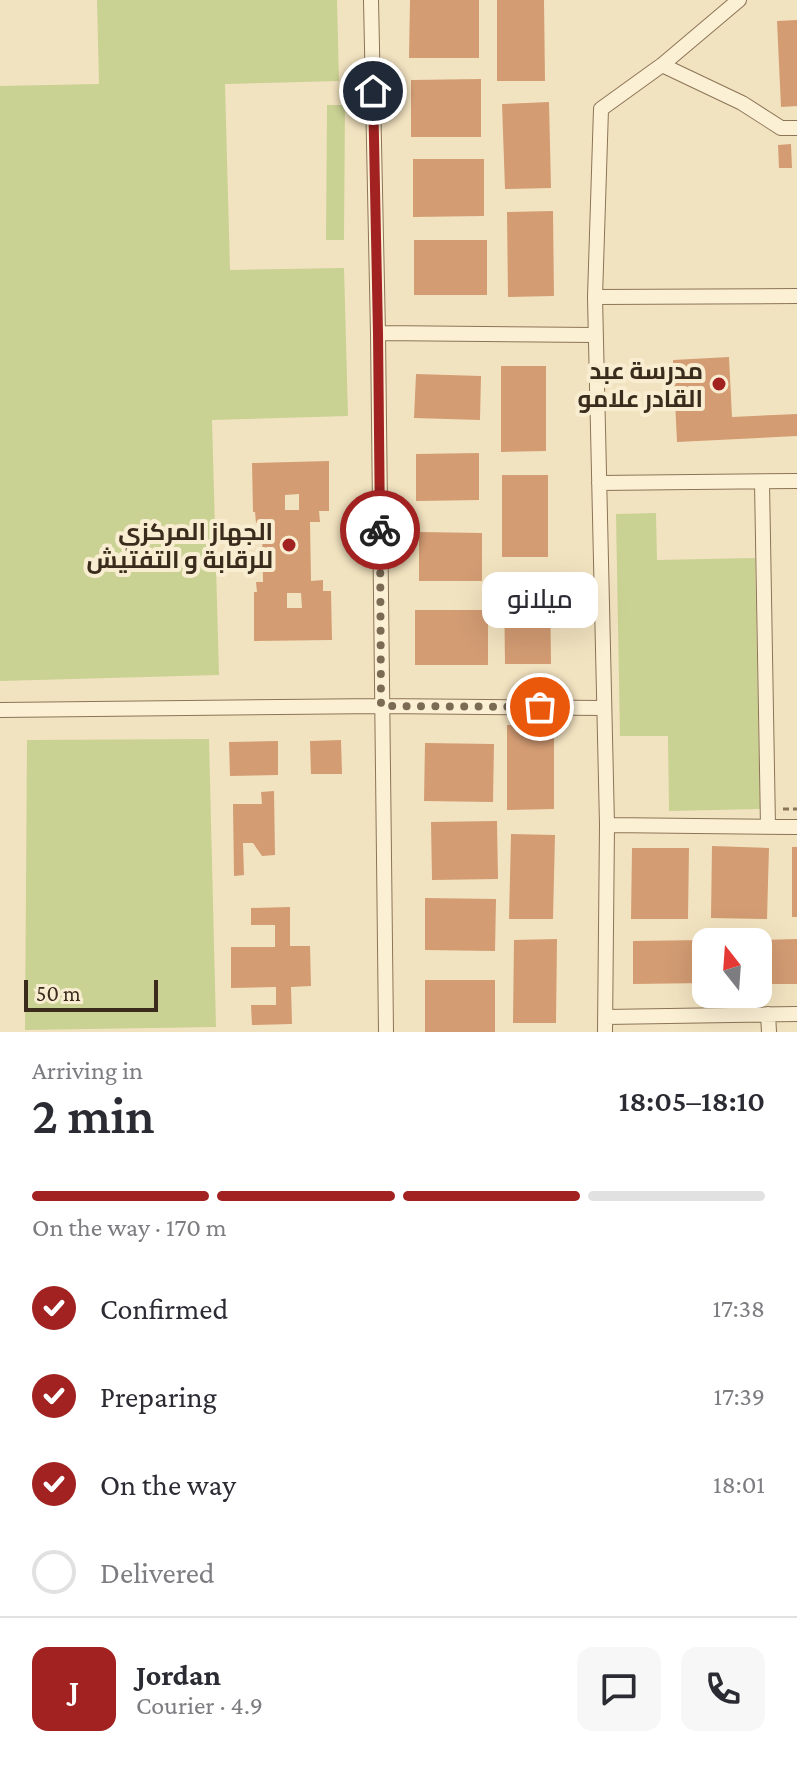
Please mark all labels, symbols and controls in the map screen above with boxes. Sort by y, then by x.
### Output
pin [339,57,407,125]
icon: home [351,69,395,113]
place label: مدرسة عبد القادر علامو [578,357,703,413]
marker: مدرسة عبد القادر علامو [710,375,728,393]
courier [340,490,420,570]
icon: bike [358,508,402,552]
place label: الجهاز المركزي للرقابة و التفتيش [87,518,273,574]
marker: الجهاز المركزي للرقابة و التفتيش [280,536,298,554]
callout: ميلانو [482,571,598,627]
text: ميلانو [507,585,573,614]
pin [506,673,574,741]
icon: bag [518,685,562,729]
north arrow [692,928,772,1008]
map controls [692,928,772,1008]
scale bar [24,976,158,1012]
text: 50 m [36,981,81,1006]
text: Arriving in [32,1056,143,1085]
text: 18:05–18:10 [619,1084,765,1117]
text: 2 min [32,1086,155,1144]
text: On the way · 170 m [32,1213,227,1242]
icon: check [32,1286,76,1330]
text: Confirmed [100,1292,228,1325]
text: 17:38 [712,1294,765,1323]
icon: check [32,1374,76,1418]
text: Preparing [100,1380,217,1413]
text: 17:39 [713,1382,765,1411]
icon: check [32,1462,76,1506]
text: On the way [100,1468,236,1501]
text: 18:01 [713,1470,765,1499]
text: Delivered [100,1556,215,1589]
button: chat [577,1647,661,1731]
button: phone [681,1647,765,1731]
text: Jordan [136,1658,221,1691]
text: J [69,1673,79,1706]
text: Courier · 4.9 [136,1691,263,1720]

